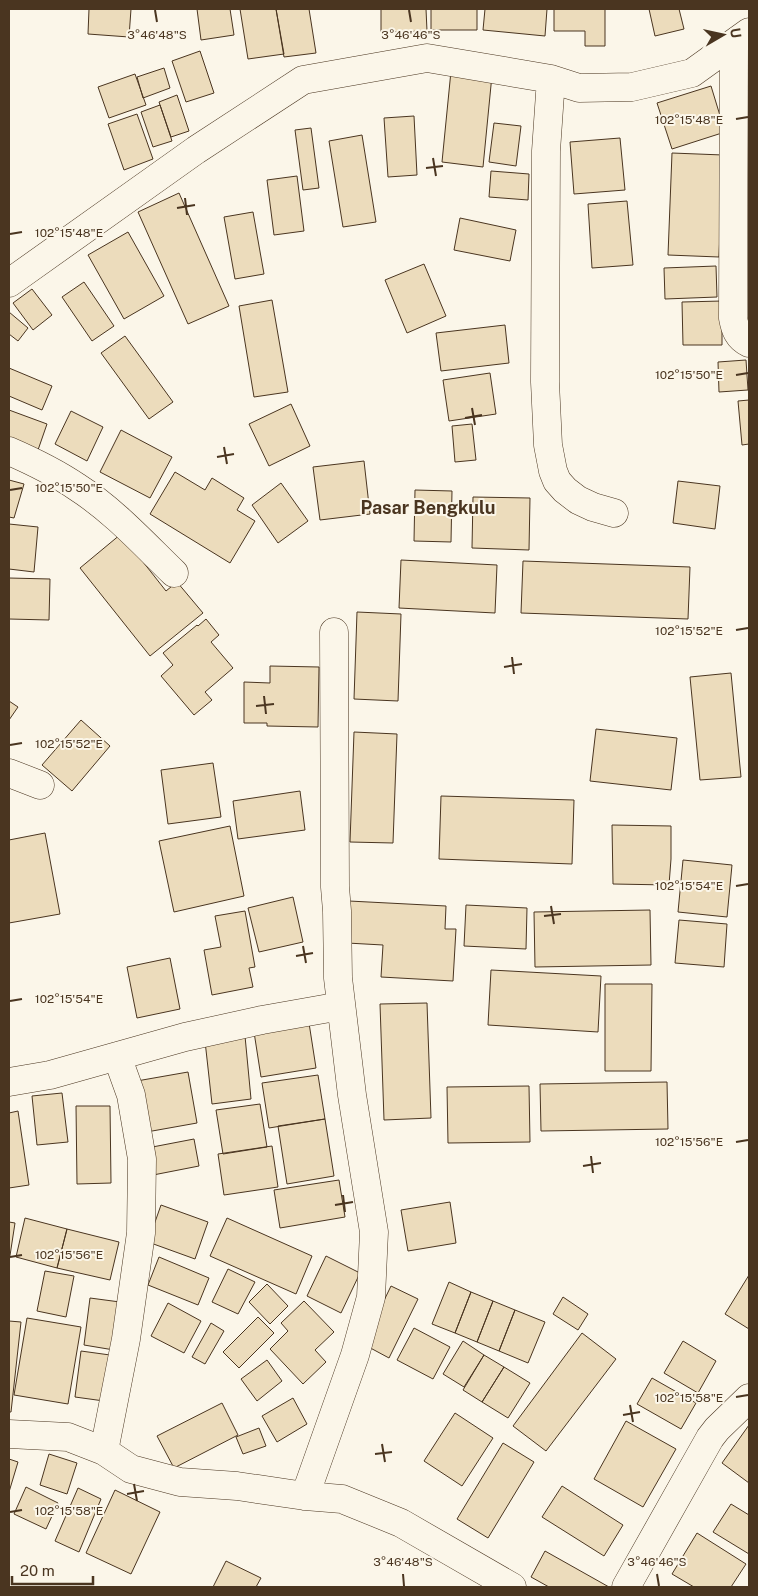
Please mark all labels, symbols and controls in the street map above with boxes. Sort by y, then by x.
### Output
north arrow [698,10,748,60]
text: U [727,27,745,39]
text: 3°46'48"S [127,28,187,42]
text: 3°46'46"S [381,28,441,42]
text: 102°15'48"E [655,113,723,127]
text: 102°15'48"E [35,226,103,240]
text: 102°15'50"E [655,368,723,382]
text: 102°15'50"E [35,481,103,495]
district label: Pasar Bengkulu [360,497,496,518]
text: 102°15'52"E [655,624,723,638]
text: 102°15'52"E [35,737,103,751]
text: 102°15'54"E [655,879,723,893]
text: 102°15'54"E [35,992,103,1006]
text: 102°15'56"E [655,1135,723,1149]
text: 102°15'56"E [35,1248,103,1262]
text: 102°15'58"E [655,1391,723,1405]
text: 102°15'58"E [35,1504,103,1518]
scale bar [12,1554,94,1586]
text: 3°46'48"S [373,1555,433,1569]
text: 3°46'46"S [627,1555,687,1569]
text: 20 m [20,1562,55,1579]

